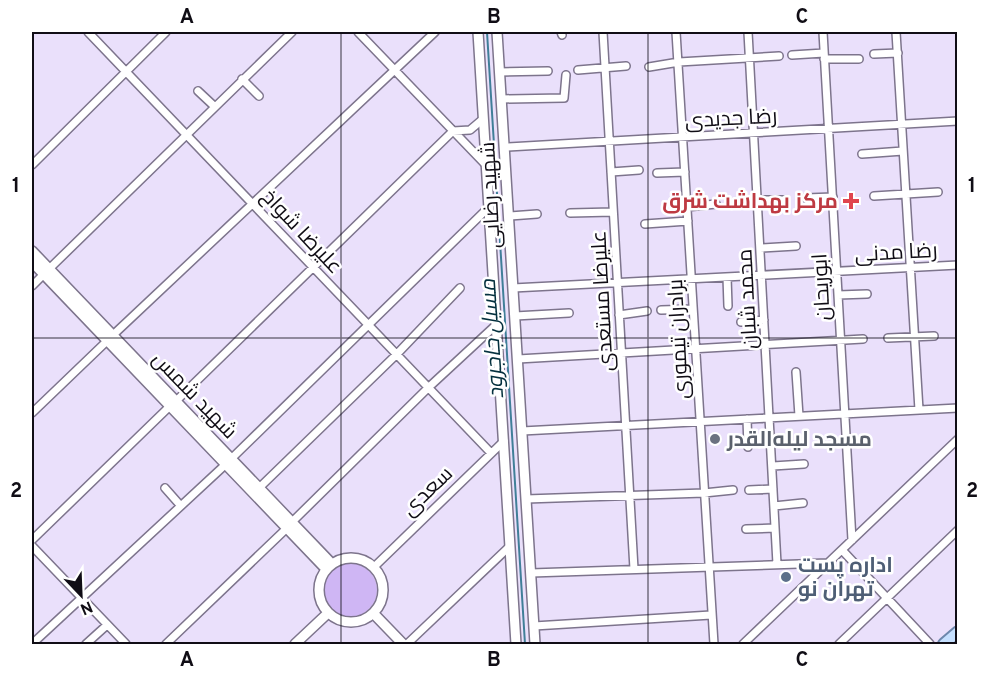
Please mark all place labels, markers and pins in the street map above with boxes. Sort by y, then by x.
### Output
place label: مرکز بهداشت شرق [662,189,838,216]
marker: مرکز بهداشت شرق [842,192,860,210]
place label: مسجد لیله‌القدر [726,427,872,454]
marker: مسجد لیله‌القدر [708,432,722,446]
place label: اداره پست تهران نو [798,553,893,604]
marker: اداره پست تهران نو [779,570,793,584]

